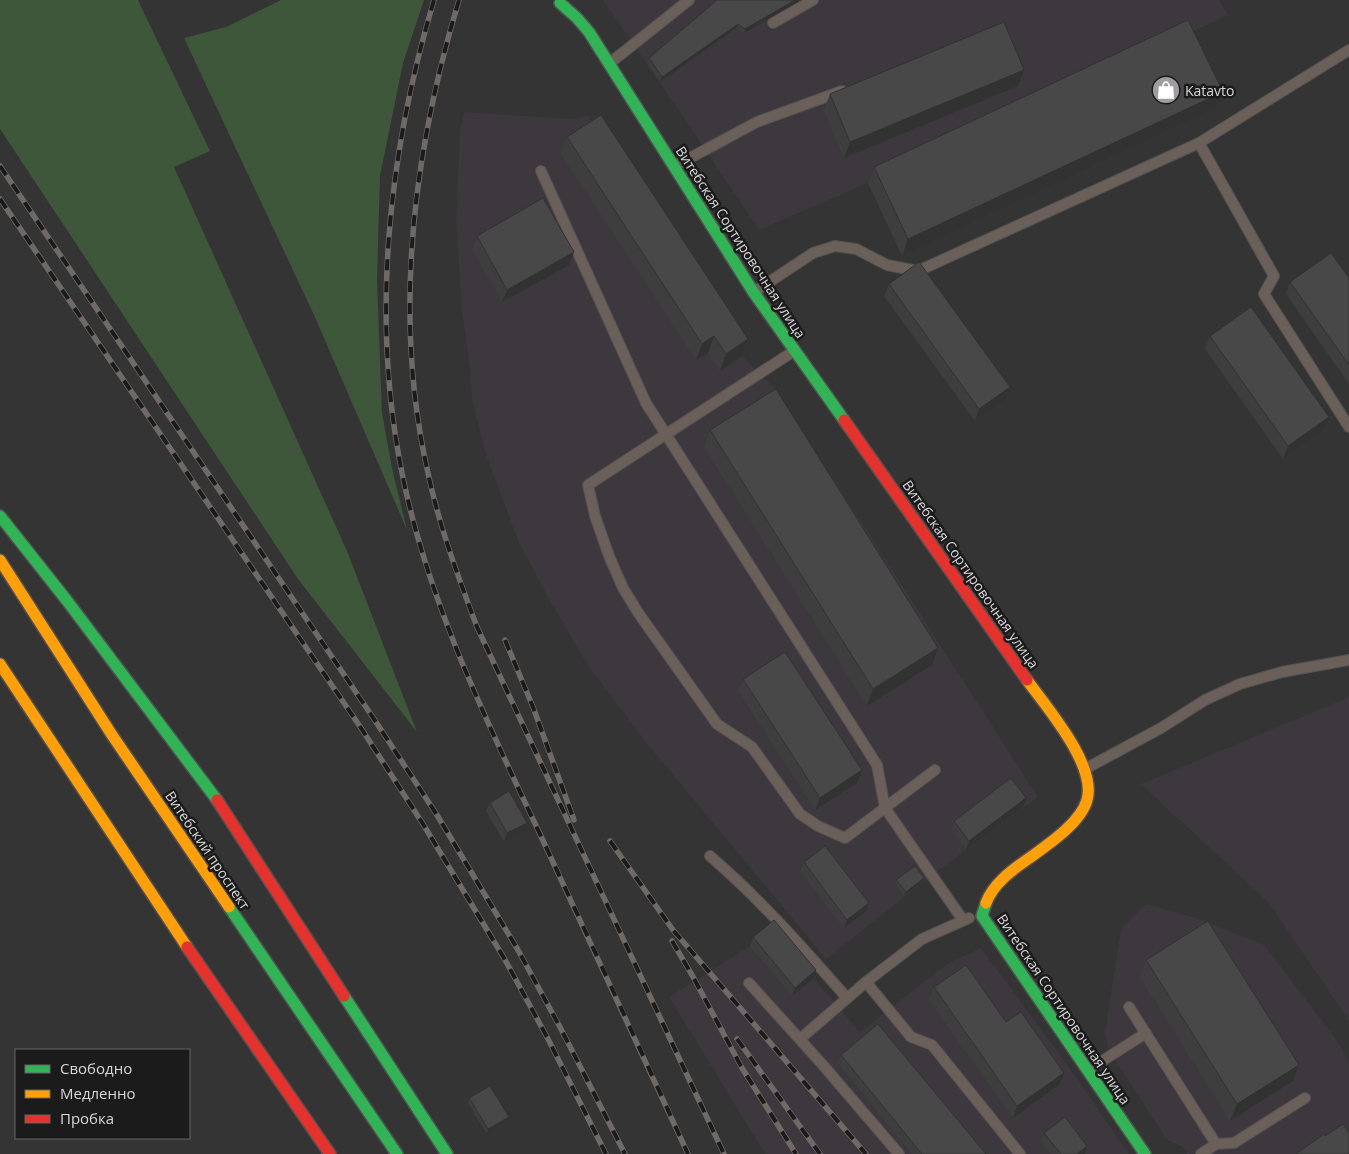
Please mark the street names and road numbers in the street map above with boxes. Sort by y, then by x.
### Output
street label: Витебская Сортировочная улица [672,142,810,342]
street label: Витебская Сортировочная улица [899,476,1043,672]
street label: Витебский проспект [161,787,255,913]
street label: Витебская Сортировочная улица [993,910,1135,1108]

